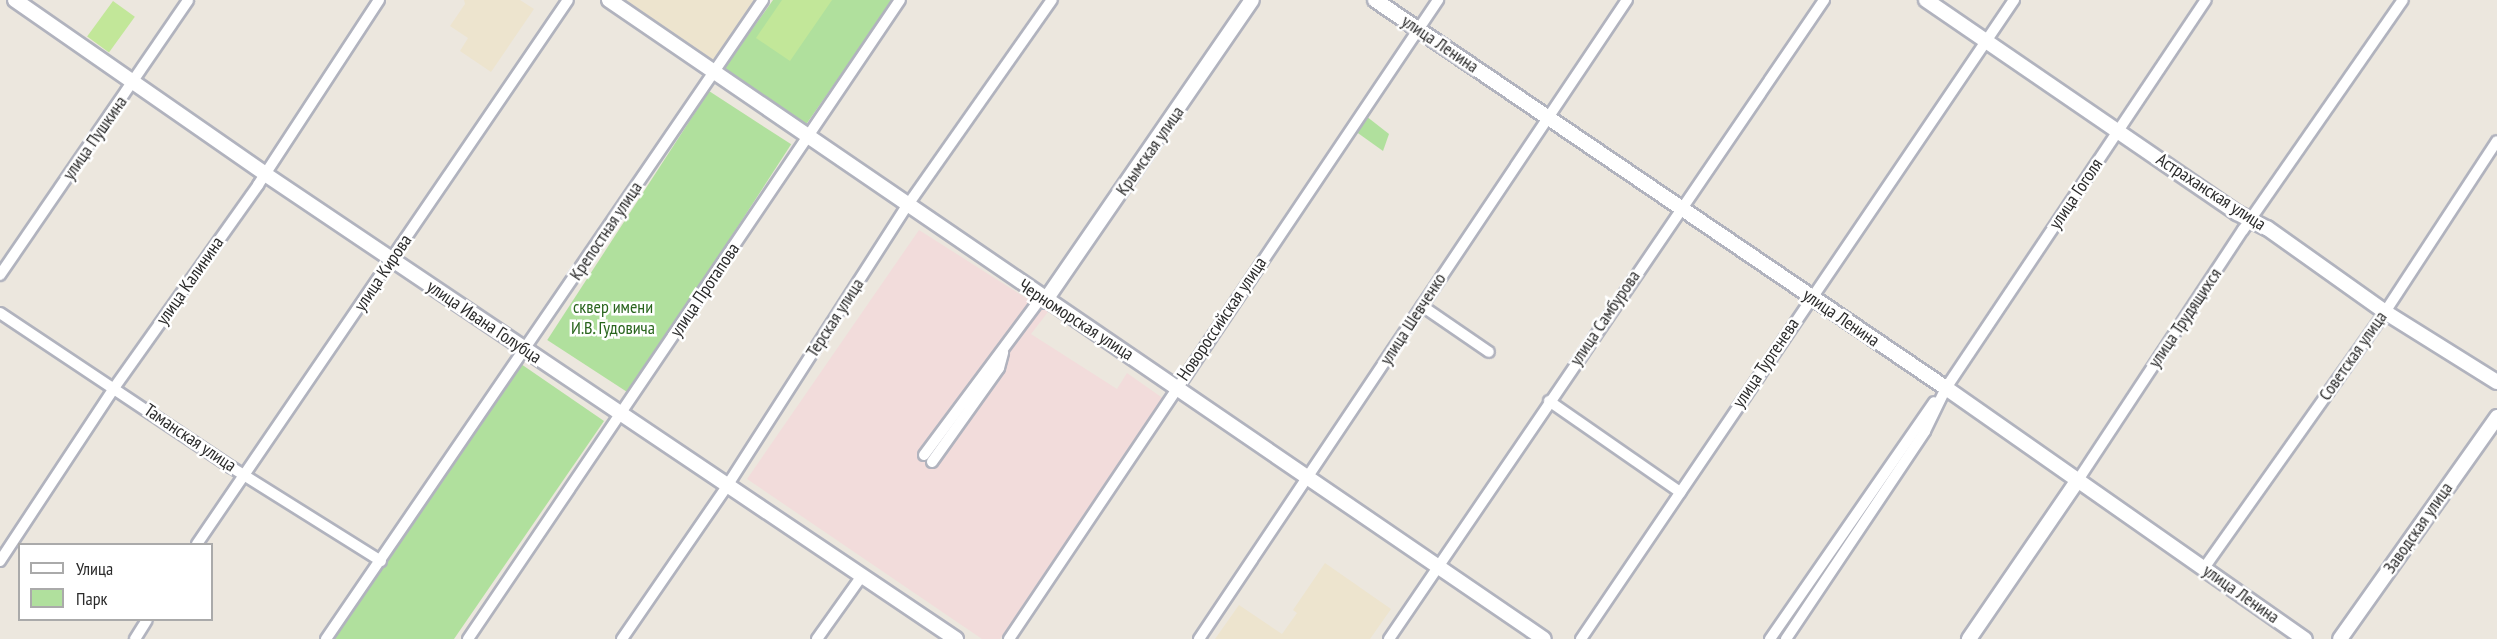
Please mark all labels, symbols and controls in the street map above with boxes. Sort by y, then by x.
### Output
street label: улица Ленина [1398,10,1482,78]
street label: улица Пушкина [58,92,132,184]
street label: Крымская улица [1111,102,1189,200]
street label: Астраханская улица [2152,149,2270,235]
street label: улица Гоголя [2045,155,2107,233]
street label: Крепостная улица [565,178,647,284]
street label: улица Кирова [350,231,416,315]
street label: улица Калинина [152,233,228,329]
street label: улица Протапова [666,239,744,341]
street label: Новороссийская улица [1173,253,1271,385]
street label: улица Трудящихся [2144,264,2226,372]
street label: улица Самбурова [1565,266,1645,370]
street label: улица Шевченко [1375,269,1451,369]
street label: Терская улица [802,274,868,362]
street label: Черноморская улица [1014,275,1138,365]
street label: улица Ивана Голубца [423,276,545,368]
street label: улица Ленина [1799,284,1883,352]
park label: сквер имени И.В. Гудовича [571,297,655,340]
street label: Советская улица [2314,307,2392,405]
street label: улица Тургенева [1728,314,1804,412]
street label: Таманская улица [140,399,240,477]
street label: Заводская улица [2379,478,2457,578]
legend [18,543,213,621]
text: Улица [76,557,113,580]
street label: улица Ленина [2199,560,2283,628]
text: Парк [76,587,107,610]

